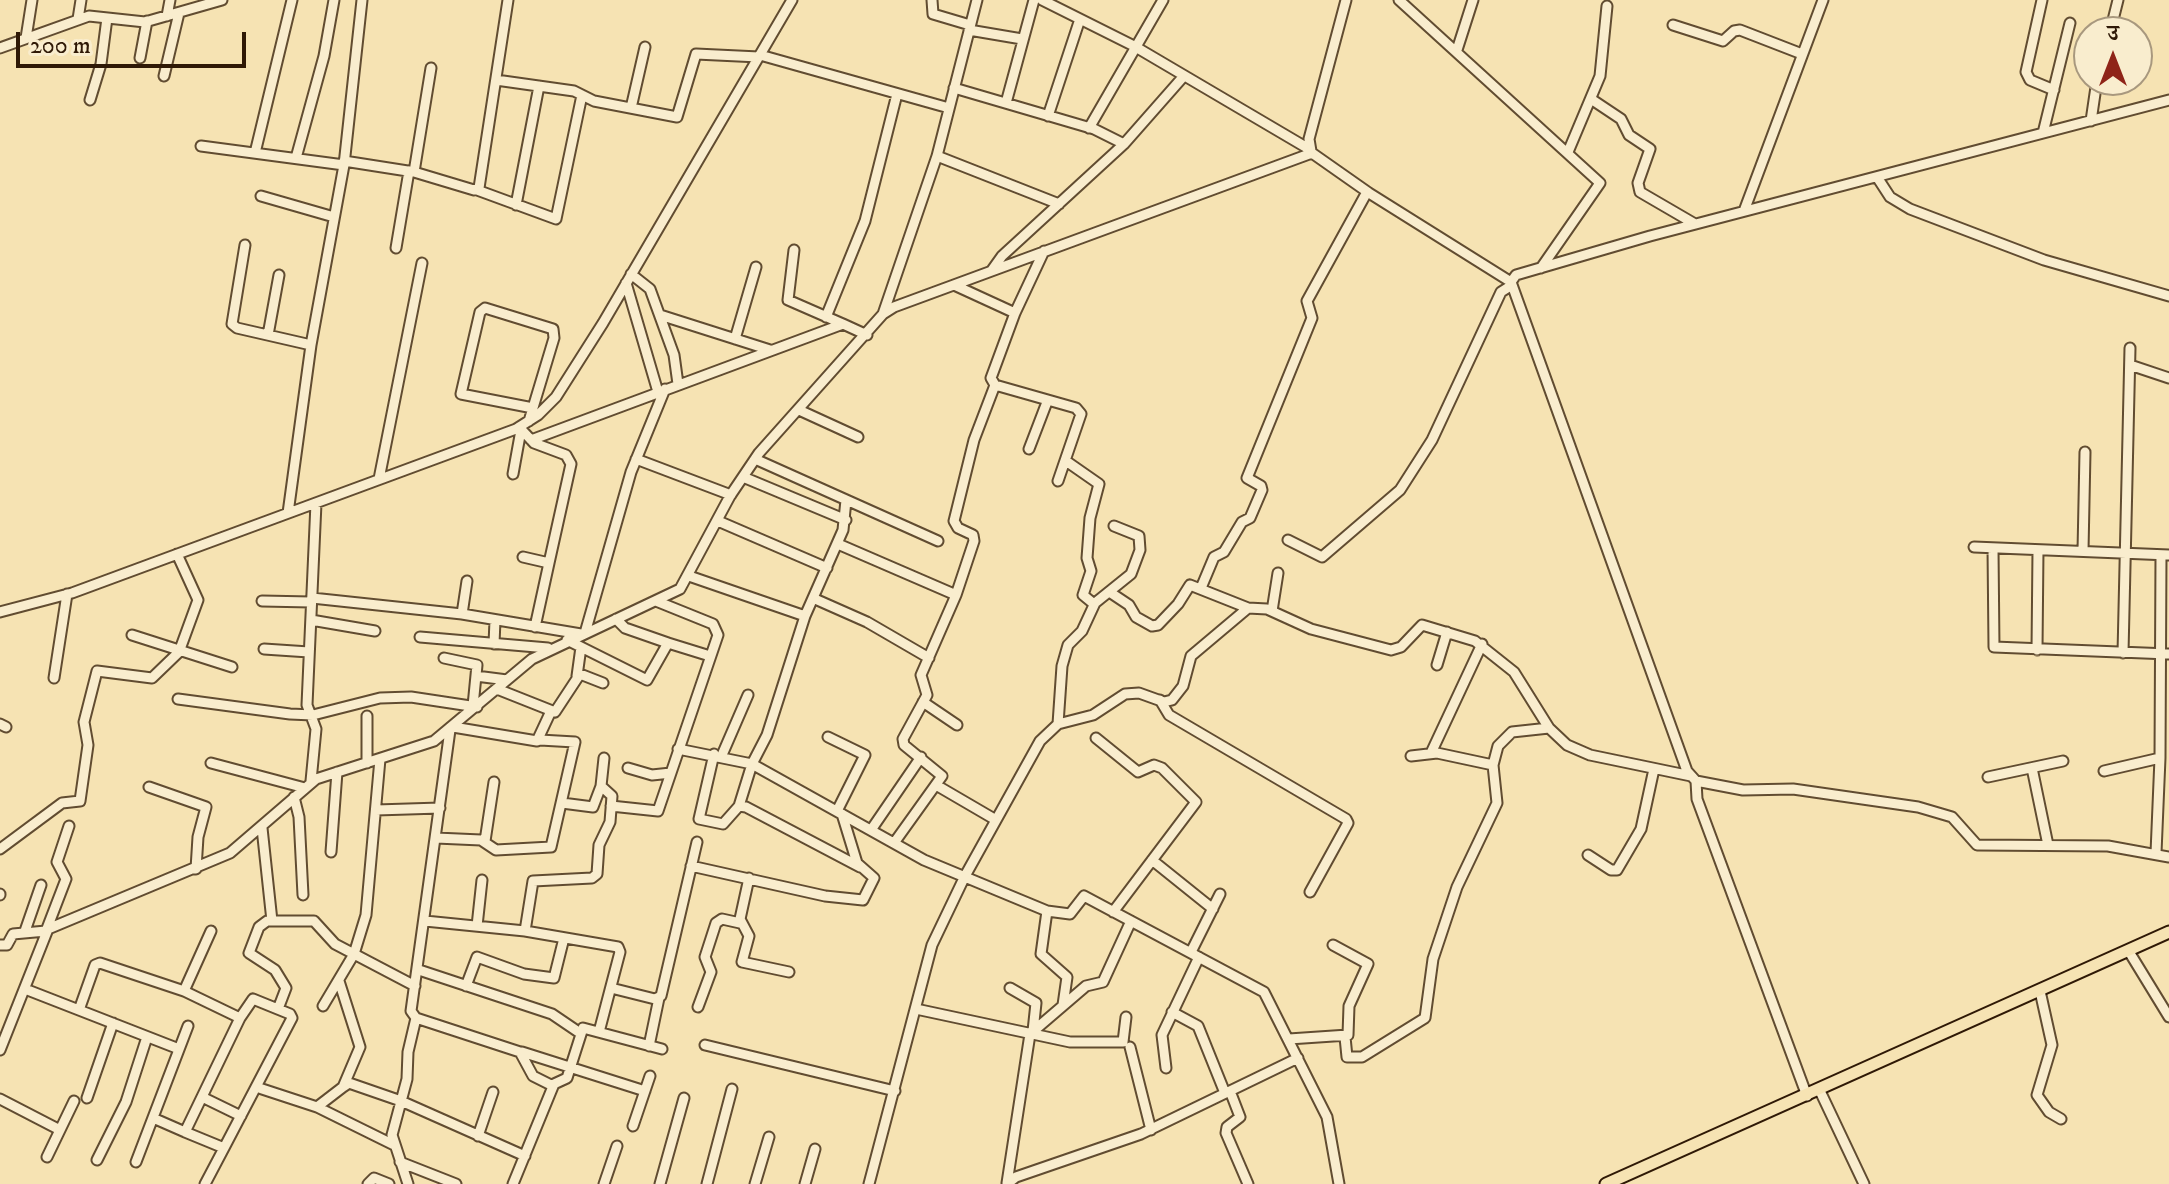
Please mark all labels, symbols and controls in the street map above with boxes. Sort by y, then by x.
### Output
scale bar [20,16,250,66]
north arrow [2073,16,2153,96]
text: उ [2107,20,2119,47]
text: 200 m [30,31,91,61]

